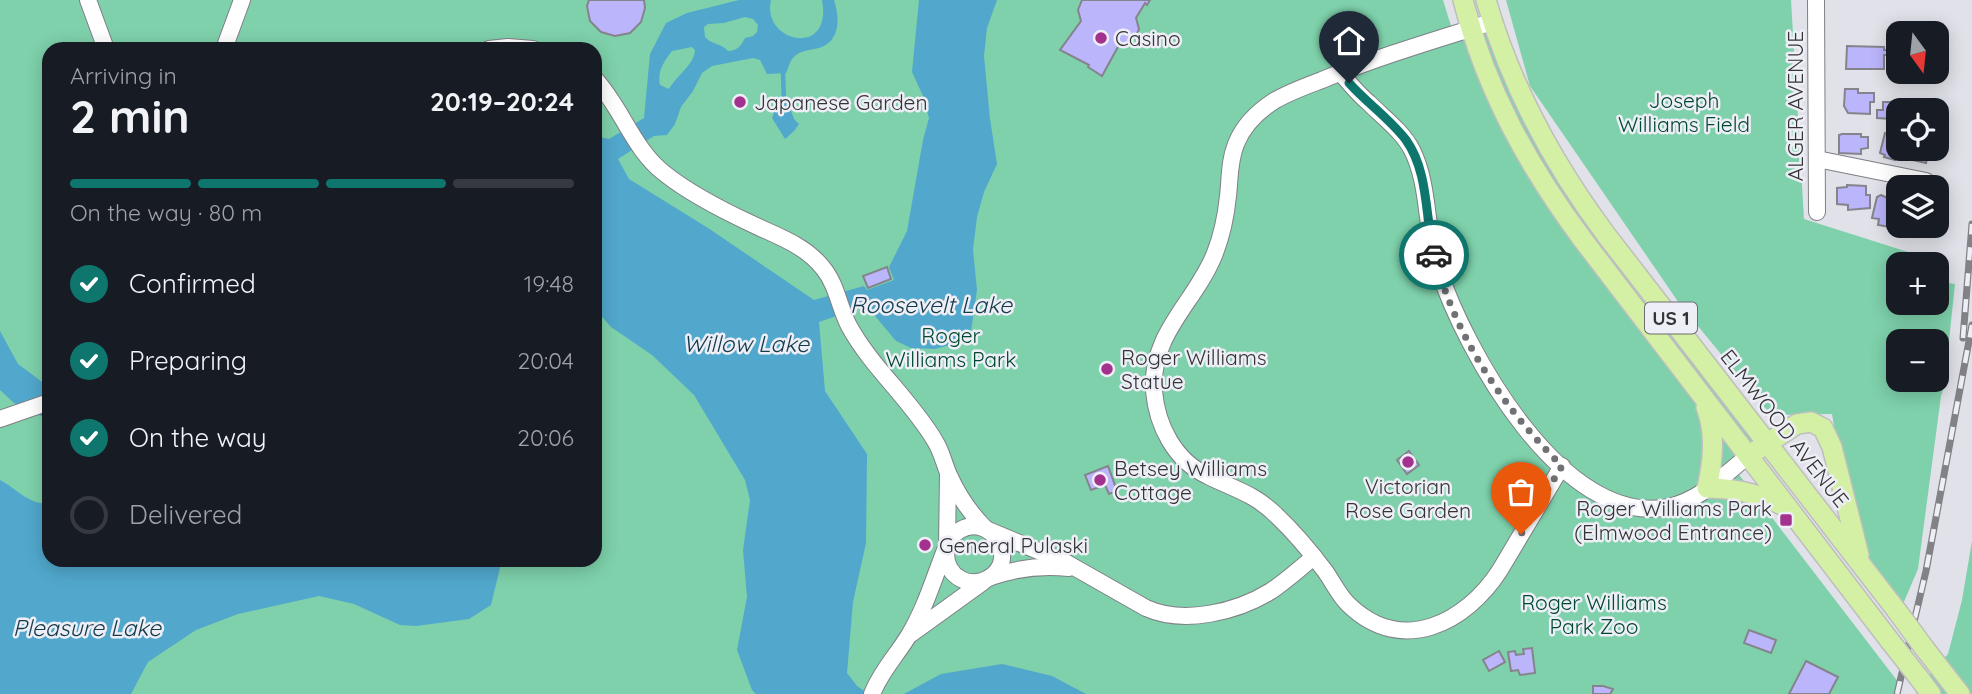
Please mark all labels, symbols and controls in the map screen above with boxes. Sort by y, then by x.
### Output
pin [1319,11,1379,83]
north arrow [1886,21,1950,84]
map controls [1886,21,1949,392]
icon: home [1330,22,1368,60]
place label: Casino [1115,25,1181,51]
marker: Casino [1093,30,1109,46]
street label: ALGER AVENUE [1782,31,1808,181]
text: Arriving in [70,61,177,90]
text: 20:19–20:24 [430,85,574,118]
text: 2 min [70,87,190,145]
park label: Joseph Williams Field [1618,87,1750,137]
place label: Japanese Garden [754,89,928,115]
marker: Japanese Garden [732,94,748,110]
button: locate [1886,98,1949,161]
button: layers [1886,175,1949,238]
text: On the way · 80 m [70,198,262,227]
courier [1399,220,1469,290]
icon: car [1415,236,1453,274]
button: + [1886,252,1949,315]
icon: check [70,265,108,303]
text: Confirmed [129,267,256,300]
text: 19:48 [524,269,574,298]
water label: Roosevelt Lake [850,290,1013,319]
road number: US 1 [1645,302,1697,334]
park label: Roger Williams Park [886,322,1016,372]
water label: Willow Lake [683,329,810,358]
button: − [1886,329,1949,392]
icon: check [70,342,108,380]
text: Preparing [129,344,247,377]
place label: Roger Williams Statue [1121,344,1267,394]
street label: ELMWOOD AVENUE [1715,344,1855,512]
text: 20:04 [517,346,574,375]
marker: Roger Williams Statue [1099,361,1115,377]
icon: check [70,419,108,457]
text: On the way [129,421,267,454]
text: 20:06 [517,423,574,452]
marker: Victorian Rose Garden [1400,454,1416,470]
place label: Betsey Williams Cottage [1114,455,1267,505]
pin [1491,462,1551,534]
marker: Betsey Williams Cottage [1092,472,1108,488]
place label: Victorian Rose Garden [1345,473,1471,523]
icon: bag [1502,473,1540,511]
place label: Roger Williams Park (Elmwood Entrance) [1574,495,1772,545]
text: Delivered [129,498,242,531]
marker: Roger Williams Park (Elmwood Entrance) [1778,512,1794,528]
place label: General Pulaski [939,532,1088,558]
marker: General Pulaski [917,537,933,553]
park label: Roger Williams Park Zoo [1521,589,1667,639]
water label: Pleasure Lake [13,613,162,642]

